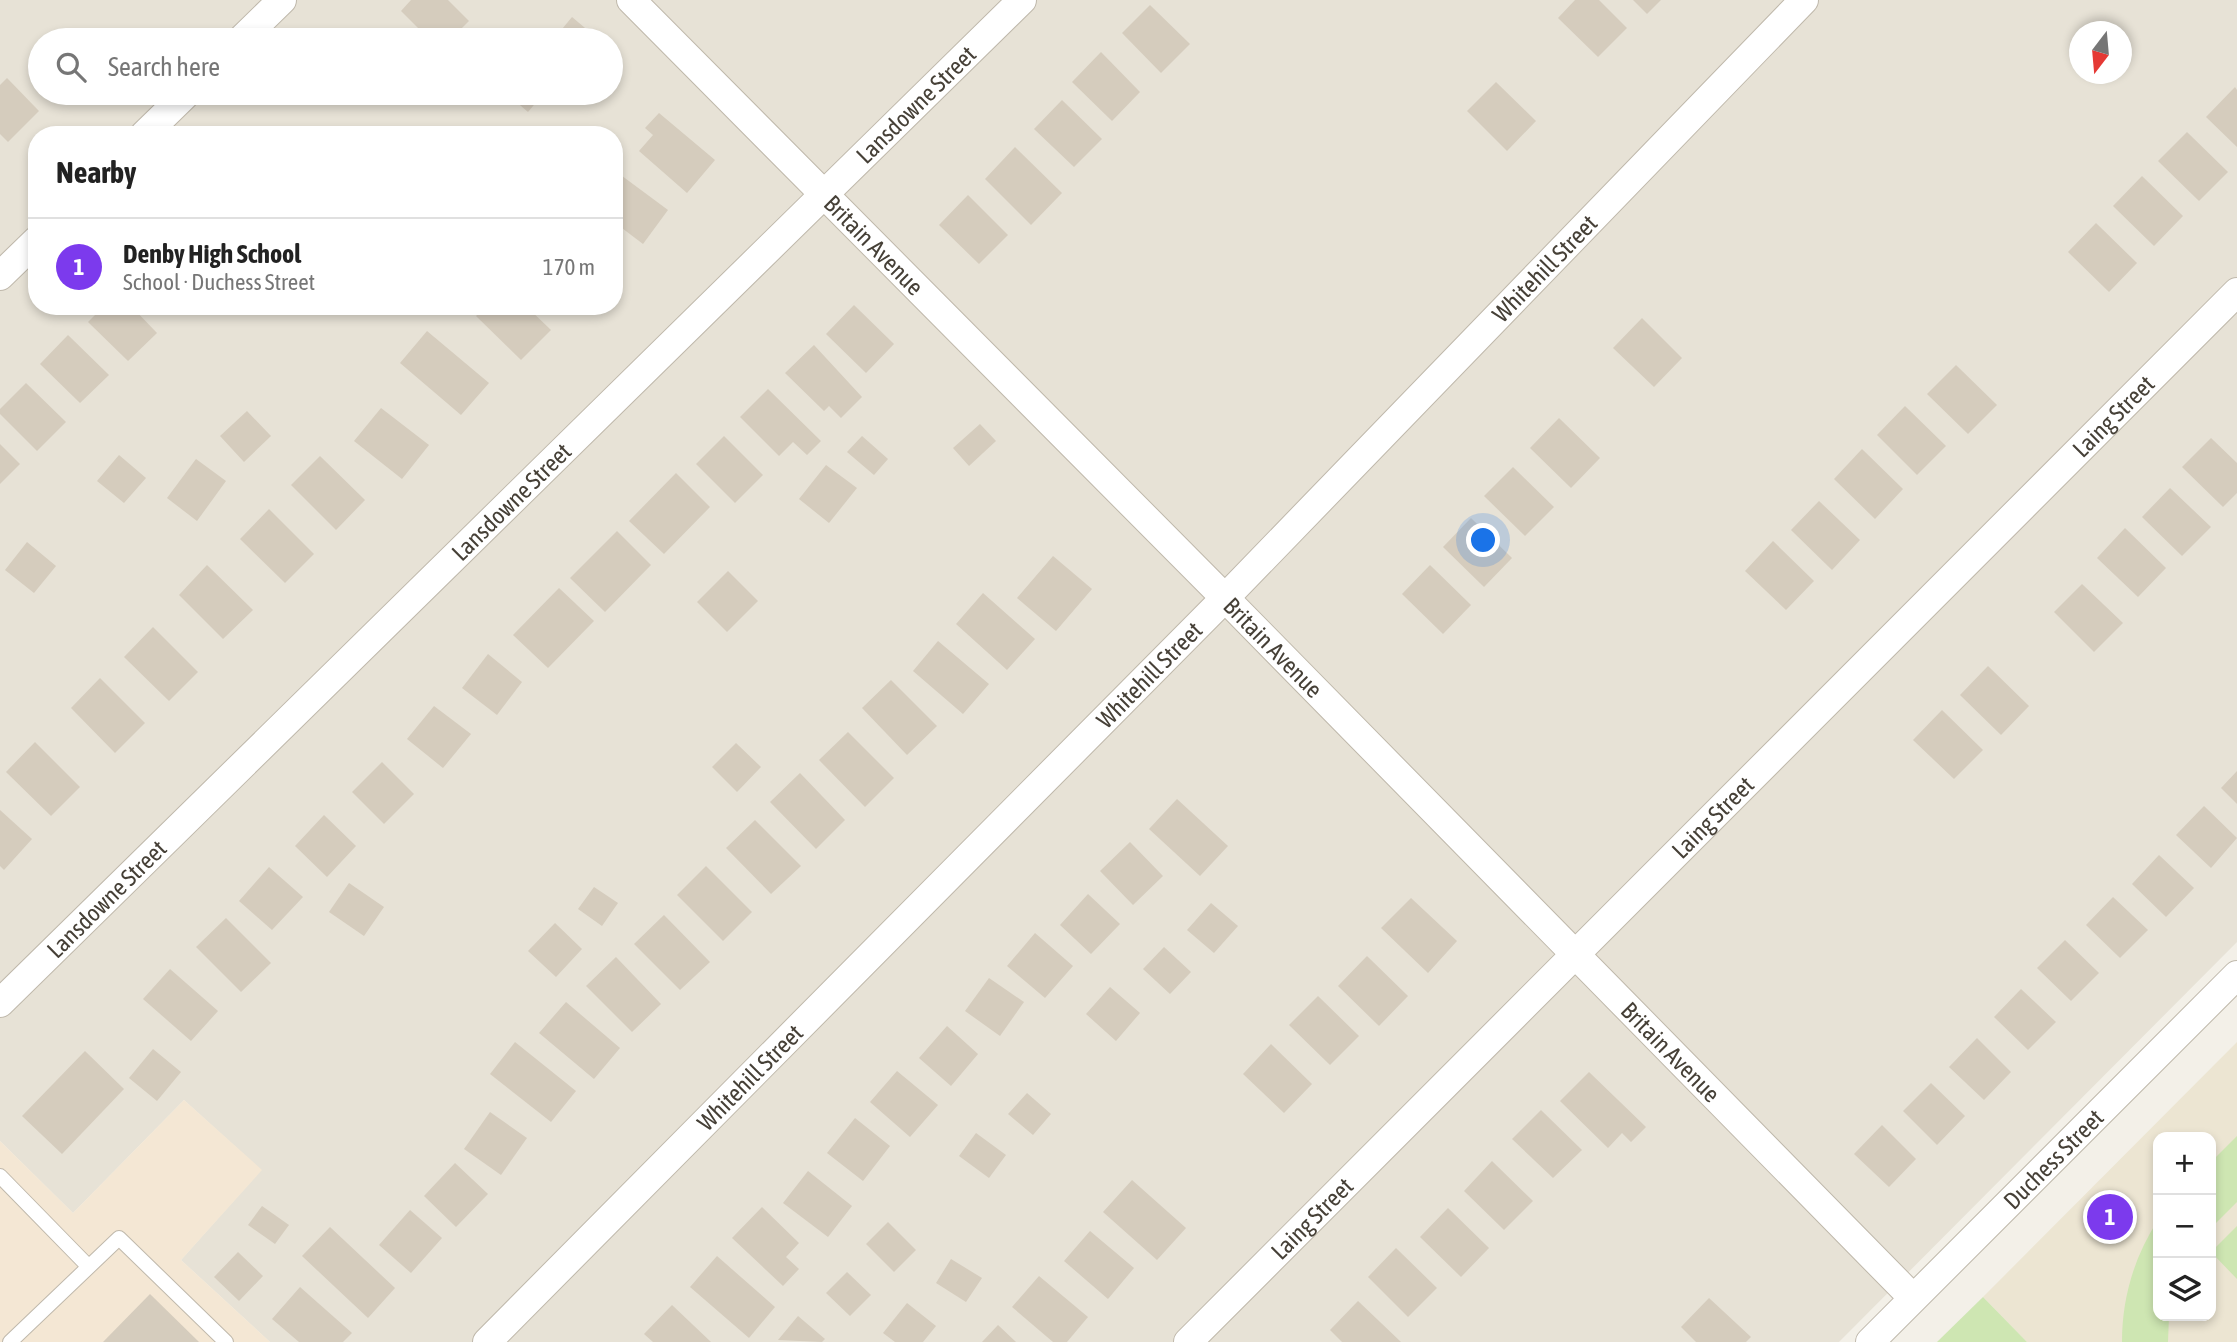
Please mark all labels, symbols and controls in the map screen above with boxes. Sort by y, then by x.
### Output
north arrow [2069,21,2132,84]
search box [28,28,623,105]
street label: Lansdowne Street [851,40,981,169]
icon: search [52,48,90,86]
text: Search here [108,52,220,82]
text: Nearby [56,155,136,189]
street label: Britain Avenue [819,189,929,300]
street label: Whitehill Street [1487,209,1602,327]
text: Denby High School [123,239,301,269]
text: 1 [74,254,84,280]
text: 170 m [543,254,595,280]
text: School · Duchess Street [123,269,315,295]
street label: Laing Street [2067,370,2160,462]
street label: Lansdowne Street [446,437,576,566]
your location [1466,523,1500,557]
street label: Britain Avenue [1219,592,1328,703]
street label: Whitehill Street [1091,616,1207,733]
street label: Laing Street [1666,771,1759,863]
street label: Lansdowne Street [41,834,171,963]
street label: Britain Avenue [1616,996,1726,1107]
street label: Whitehill Street [691,1019,808,1136]
street label: Duchess Street [1998,1103,2109,1214]
map controls [2153,1132,2216,1321]
button: + [2153,1132,2216,1195]
street label: Laing Street [1265,1172,1358,1265]
pin: 1 [2087,1191,2133,1243]
button: − [2153,1195,2216,1258]
button: layers [2153,1258,2216,1321]

